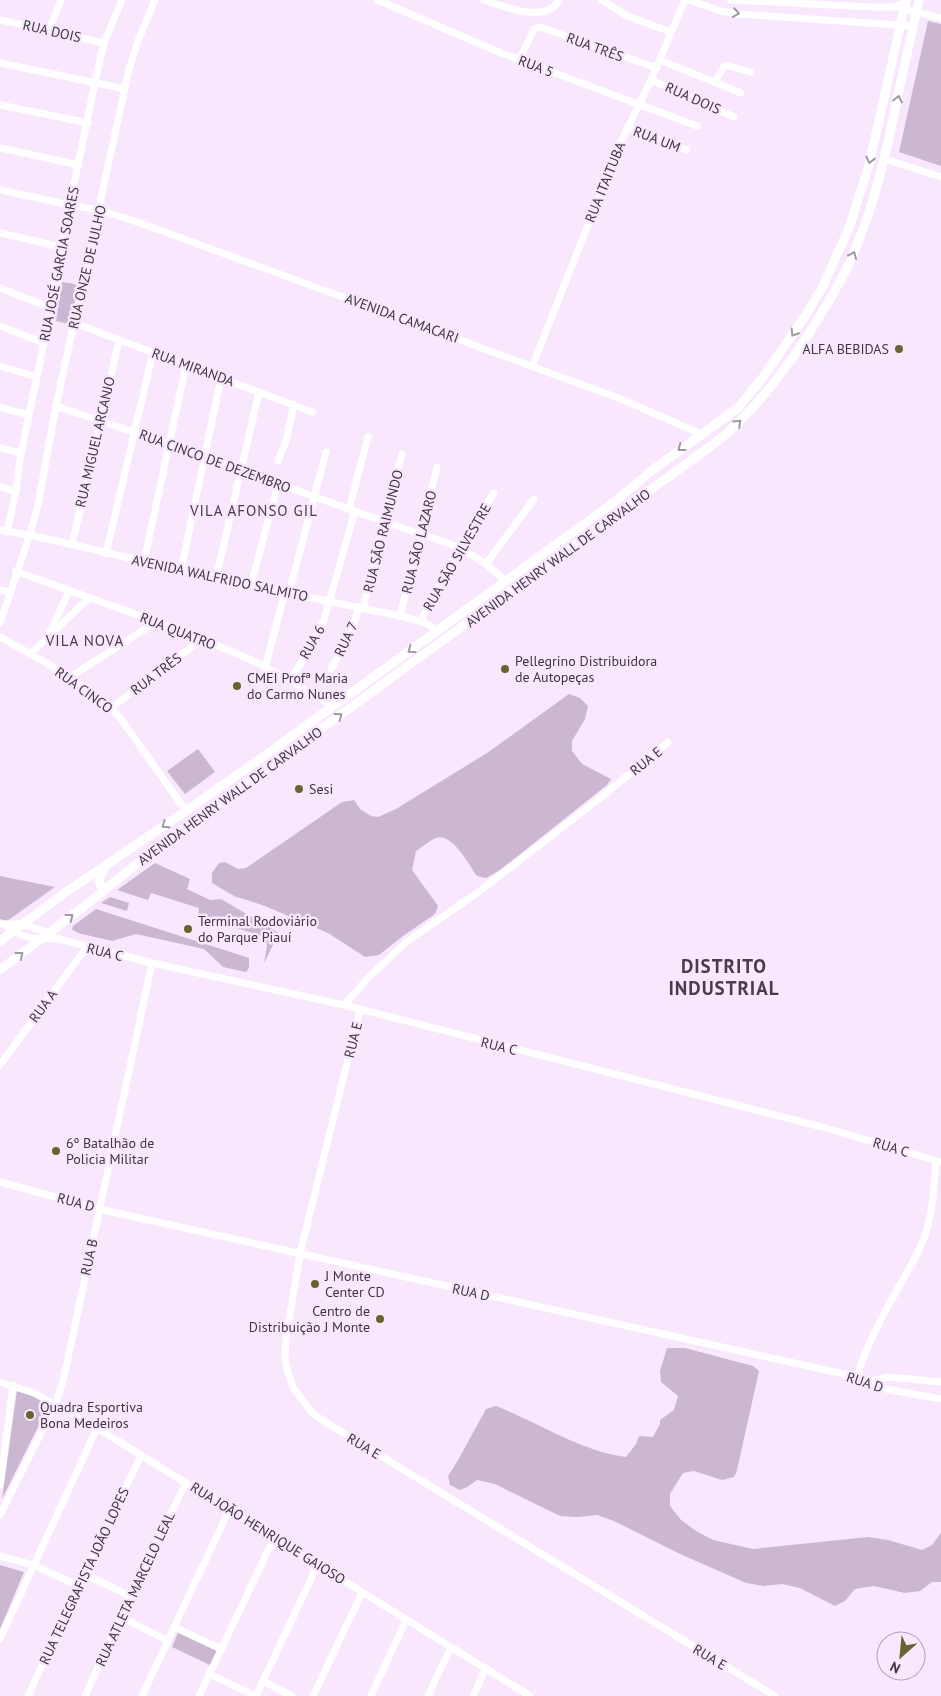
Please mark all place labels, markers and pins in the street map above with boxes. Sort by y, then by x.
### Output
place label: ALFA BEBIDAS [803,340,889,358]
marker: ALFA BEBIDAS [893,343,905,355]
place label: Pellegrino Distribuidora de Autopeças [515,652,657,686]
marker: Pellegrino Distribuidora de Autopeças [499,663,511,675]
place label: CMEI Profª Maria do Carmo Nunes [247,669,348,703]
marker: CMEI Profª Maria do Carmo Nunes [231,680,243,692]
place label: Sesi [309,780,333,798]
marker: Sesi [293,783,305,795]
place label: Terminal Rodoviário do Parque Piauí [198,912,317,946]
marker: Terminal Rodoviário do Parque Piauí [182,923,194,935]
place label: 6º Batalhão de Policia Militar [66,1134,154,1168]
marker: 6º Batalhão de Policia Militar [50,1145,62,1157]
place label: J Monte Center CD [324,1267,385,1301]
marker: J Monte Center CD [309,1278,321,1290]
place label: Centro de Distribuição J Monte [249,1302,370,1336]
marker: Centro de Distribuição J Monte [374,1313,386,1325]
place label: Quadra Esportiva Bona Medeiros [40,1398,143,1432]
marker: Quadra Esportiva Bona Medeiros [24,1409,36,1421]

